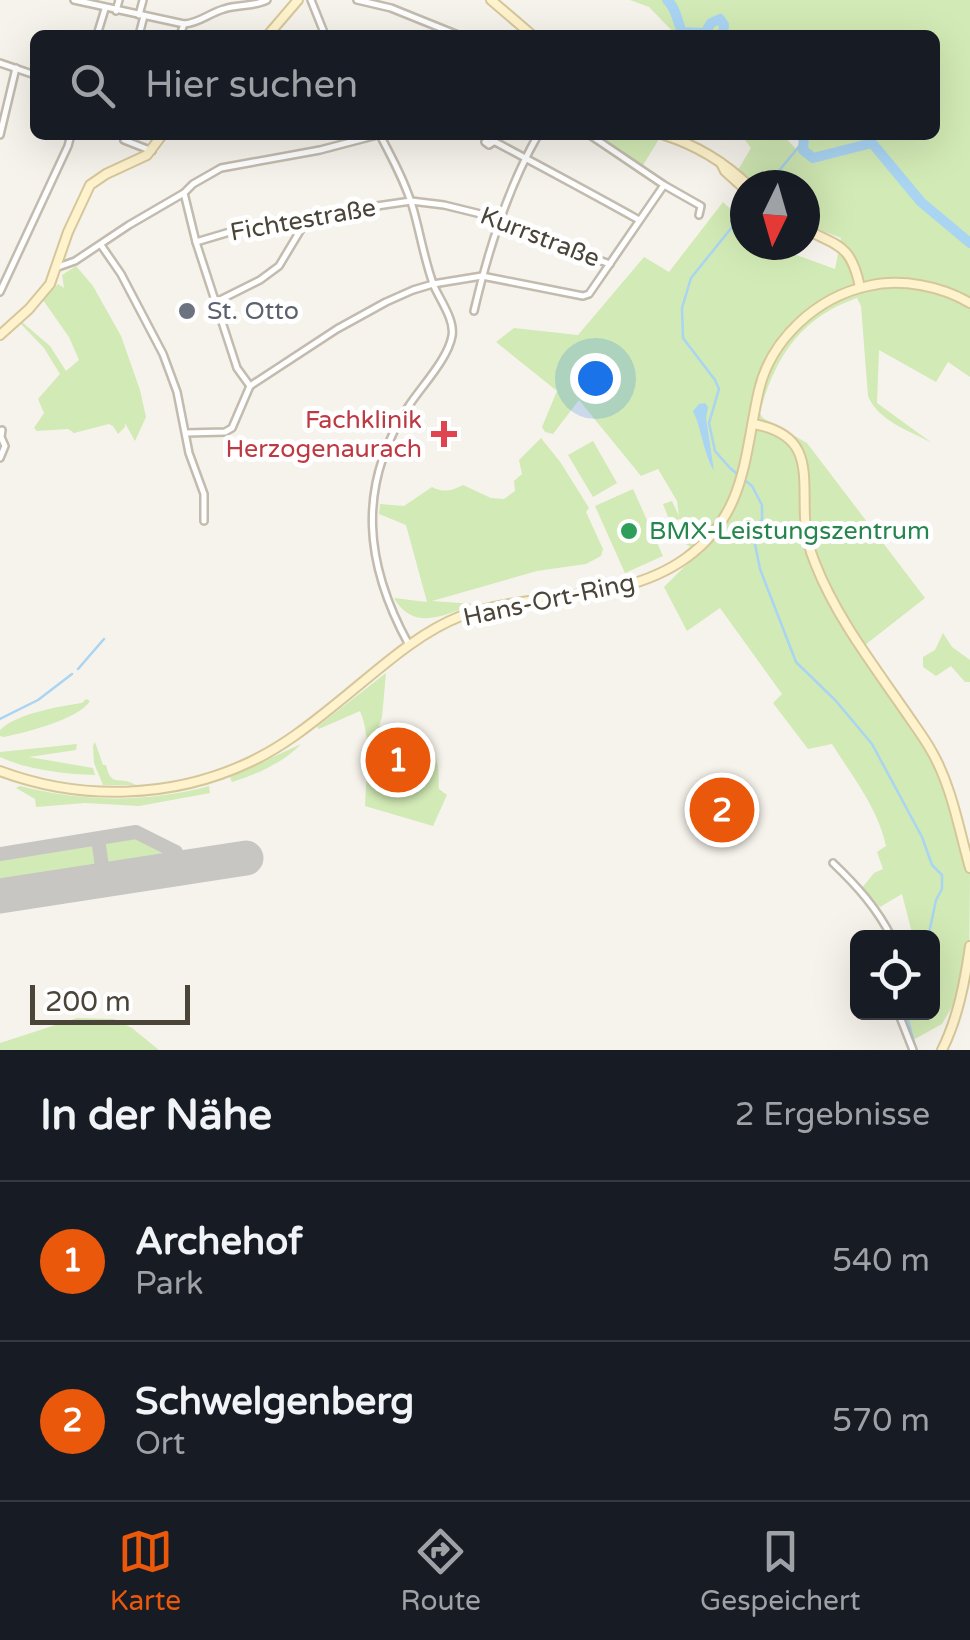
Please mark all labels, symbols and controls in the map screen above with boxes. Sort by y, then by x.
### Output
search box [30,30,940,140]
icon: search [65,58,120,113]
text: Hier suchen [145,62,358,108]
north arrow [730,170,820,260]
street label: Fichtestraße [228,192,378,248]
street label: Kurrstraße [476,200,604,274]
place label: St. Otto [207,296,299,326]
marker: St. Otto [176,300,198,322]
your location [570,353,621,404]
place label: Fachklinik Herzogenaurach [226,405,422,464]
marker: Fachklinik Herzogenaurach [431,421,457,447]
place label: BMX-Leistungszentrum [649,516,930,546]
marker: BMX-Leistungszentrum [618,520,640,542]
street label: Hans-Ort-Ring [460,567,638,633]
pin: 1 [366,722,430,798]
pin: 2 [690,772,754,848]
map controls [850,930,940,1020]
button: locate [850,930,940,1020]
scale bar [30,980,190,1024]
text: 200 m [45,985,131,1019]
text: In der Nähe [40,1090,272,1141]
text: 2 Ergebnisse [735,1096,930,1134]
text: Archehof [135,1219,303,1265]
text: 1 [62,1242,83,1280]
text: 540 m [832,1242,930,1280]
text: Park [135,1265,203,1303]
text: Schwelgenberg [135,1379,414,1425]
text: 2 [62,1402,83,1440]
text: 570 m [832,1402,930,1440]
text: Ort [135,1425,185,1463]
tab: Karte [110,1524,181,1618]
tab: Route [400,1524,481,1618]
tab: Gespeichert [700,1524,860,1618]

